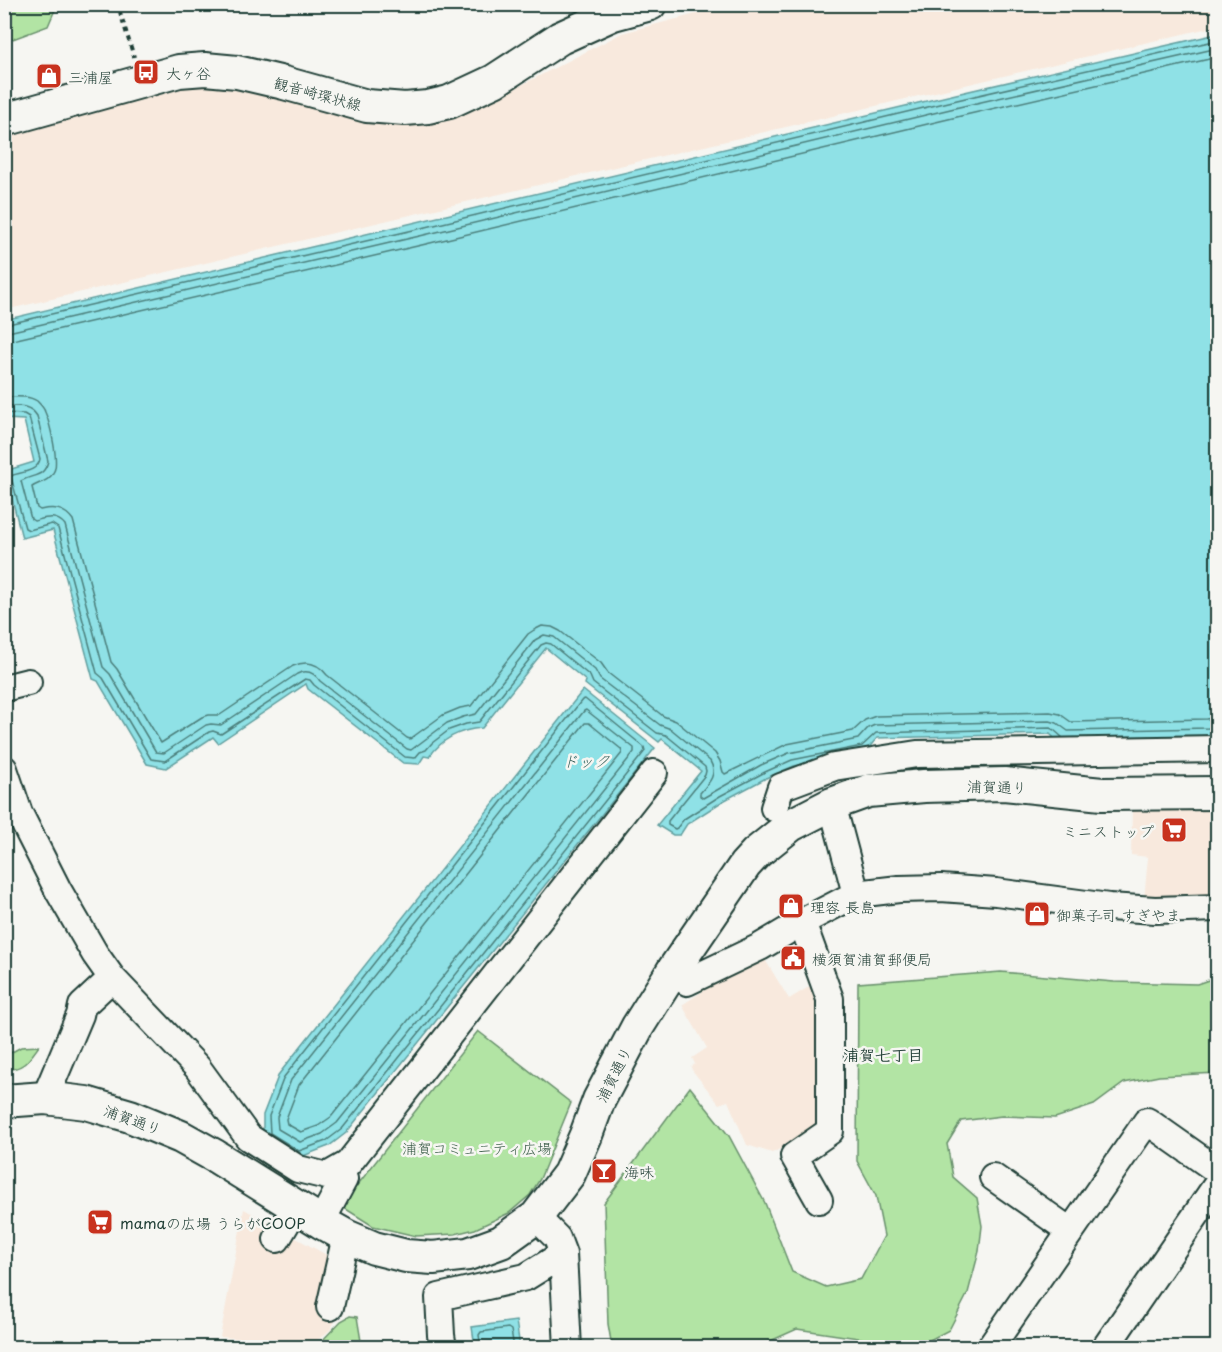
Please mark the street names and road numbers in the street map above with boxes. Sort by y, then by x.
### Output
street label: 観音崎環状線 [272,70,364,116]
street label: 浦賀通り [967,773,1027,799]
street label: 浦賀通り [589,1042,637,1106]
street label: 浦賀通り [101,1098,165,1140]

